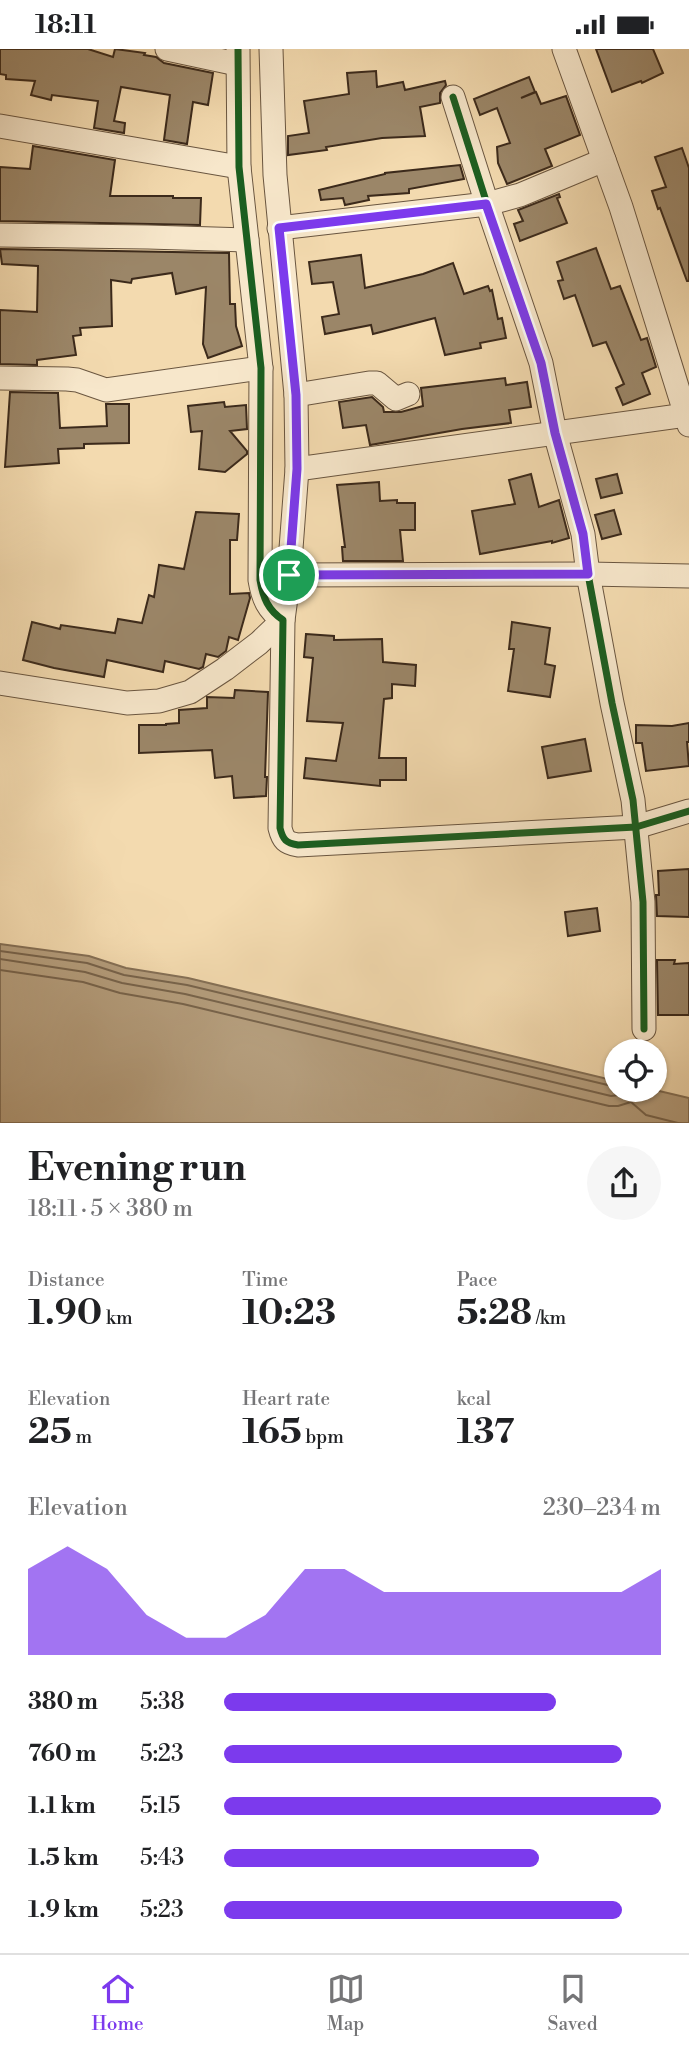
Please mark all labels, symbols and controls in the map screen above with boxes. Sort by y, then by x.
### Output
text: 18:11 [35,9,97,41]
pin [259,545,319,605]
icon: arrive [270,556,308,594]
map controls [604,1039,667,1102]
button: locate [604,1039,667,1102]
text: Evening run [28,1145,246,1192]
button: share [587,1146,661,1220]
text: 18:11 · 5 × 380 m [28,1195,193,1223]
text: Distance [28,1268,105,1292]
text: Time [242,1268,288,1292]
text: Pace [457,1268,497,1292]
text: 1.90 [28,1292,102,1335]
text: 10:23 [242,1292,336,1335]
text: 5:28 [457,1292,532,1335]
text: km [102,1306,133,1330]
text: /km [532,1306,566,1330]
text: Elevation [28,1387,110,1411]
text: Heart rate [242,1387,330,1411]
text: kcal [457,1387,491,1411]
text: 25 [28,1411,72,1454]
text: 165 [242,1411,302,1454]
text: 137 [457,1411,514,1454]
text: m [72,1425,92,1449]
text: bpm [302,1425,344,1449]
text: Elevation [28,1494,128,1522]
text: 230–234 m [543,1494,661,1522]
text: 380 m [28,1688,98,1716]
text: 5:38 [140,1688,185,1716]
text: 760 m [28,1740,96,1768]
text: 5:23 [140,1740,184,1768]
text: 1.1 km [28,1792,96,1820]
text: 5:15 [140,1792,180,1820]
text: 1.5 km [28,1844,99,1872]
text: 5:43 [140,1844,184,1872]
text: 1.9 km [28,1896,99,1924]
text: 5:23 [140,1896,184,1924]
tab: Home [91,1970,144,2036]
tab: Map [327,1970,365,2036]
tab: Saved [548,1970,597,2036]

